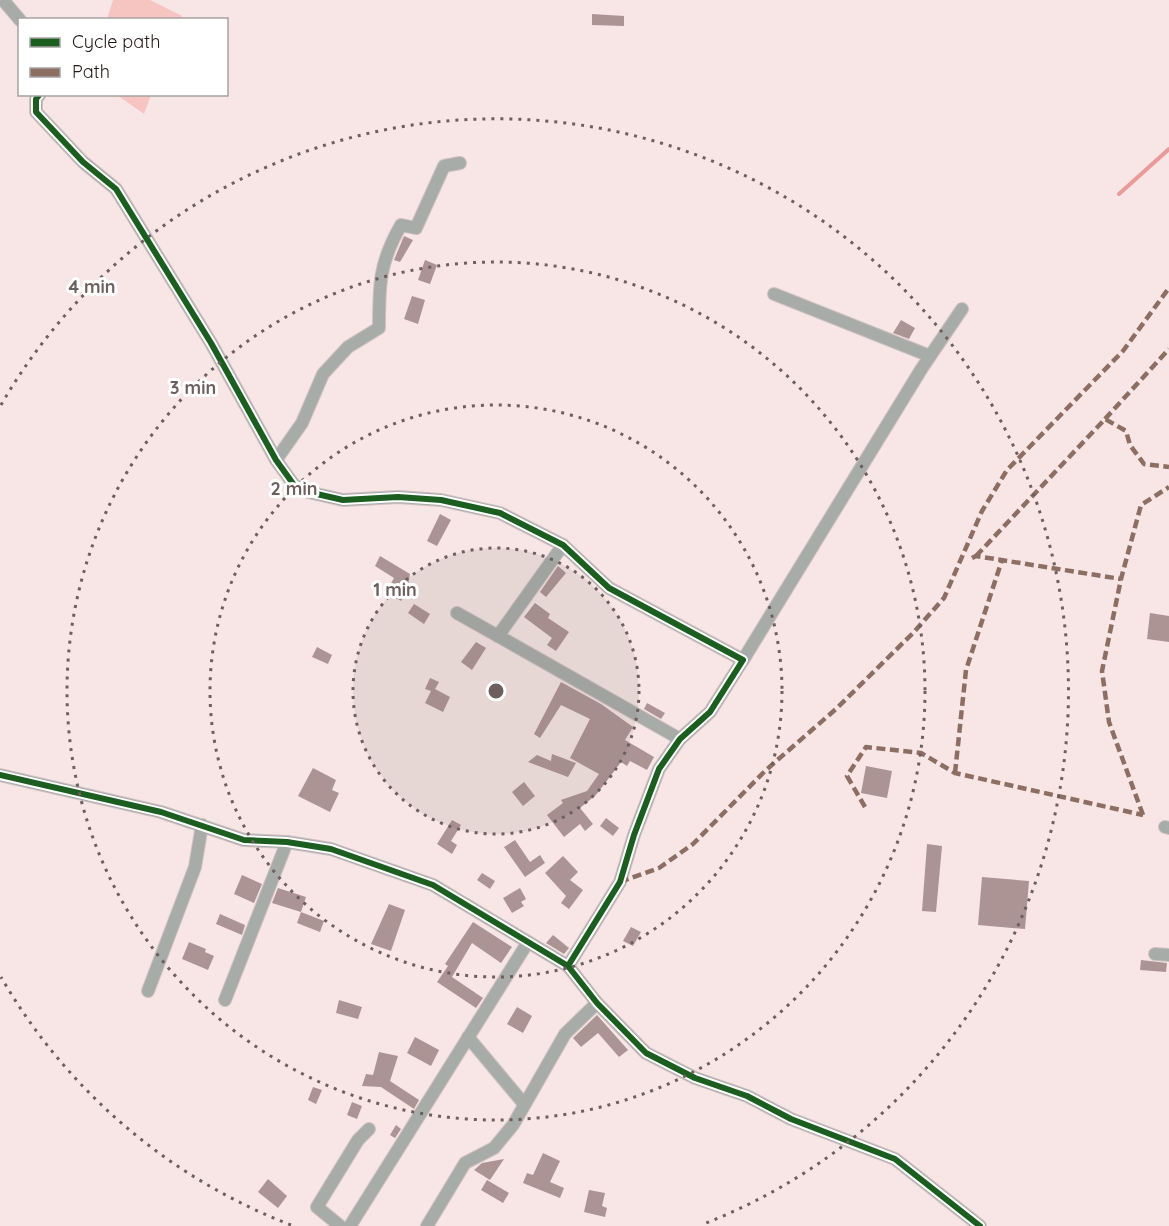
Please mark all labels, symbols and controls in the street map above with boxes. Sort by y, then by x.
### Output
legend [18,18,228,96]
text: Cycle path [72,30,160,53]
text: Path [72,60,110,83]
text: 4 min [68,275,116,298]
text: 3 min [170,376,216,399]
text: 2 min [271,477,317,500]
text: 1 min [373,578,417,601]
centre of rings [486,681,506,701]

